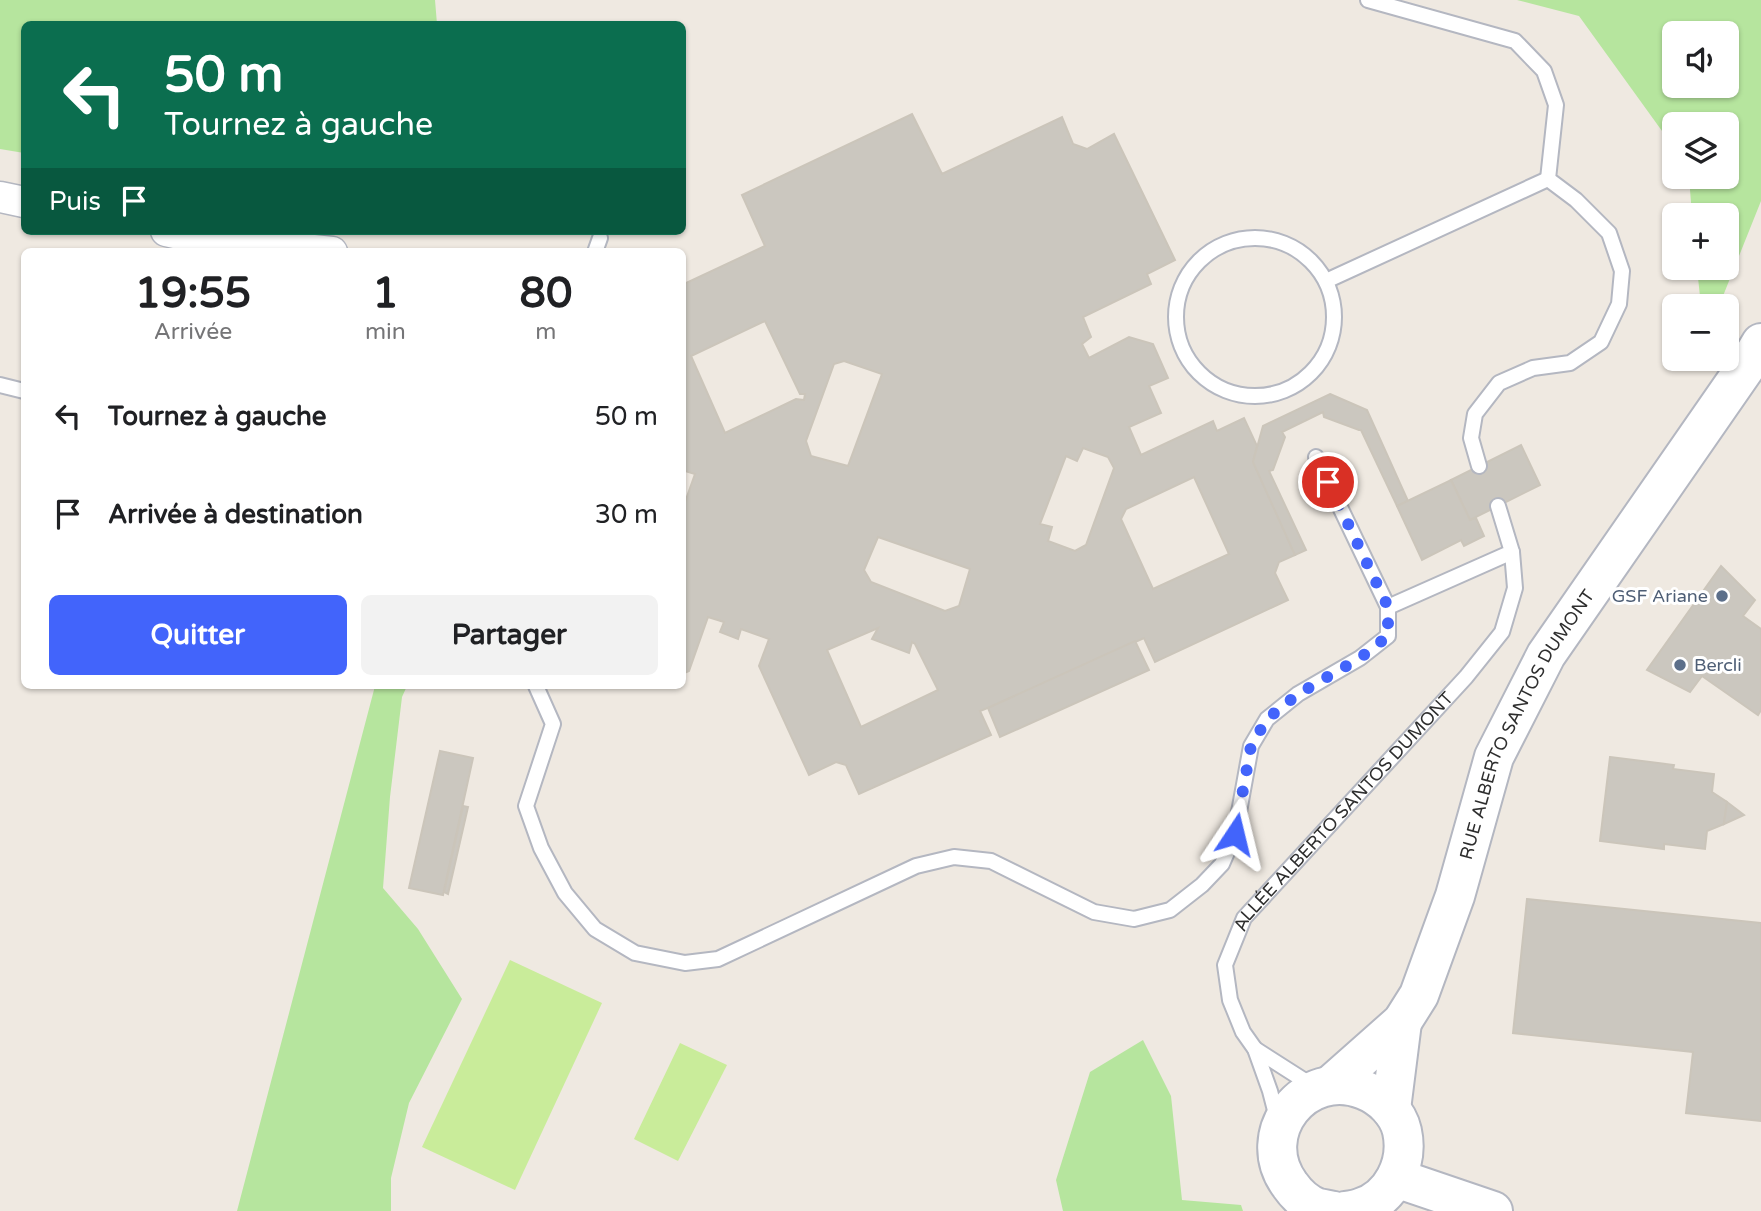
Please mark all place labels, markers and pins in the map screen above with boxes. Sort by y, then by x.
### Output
pin [1298,452,1358,512]
place label: GSF Ariane [1612,585,1708,607]
marker: GSF Ariane [1714,588,1730,604]
place label: Bercli [1694,654,1742,676]
marker: Bercli [1672,657,1688,673]

